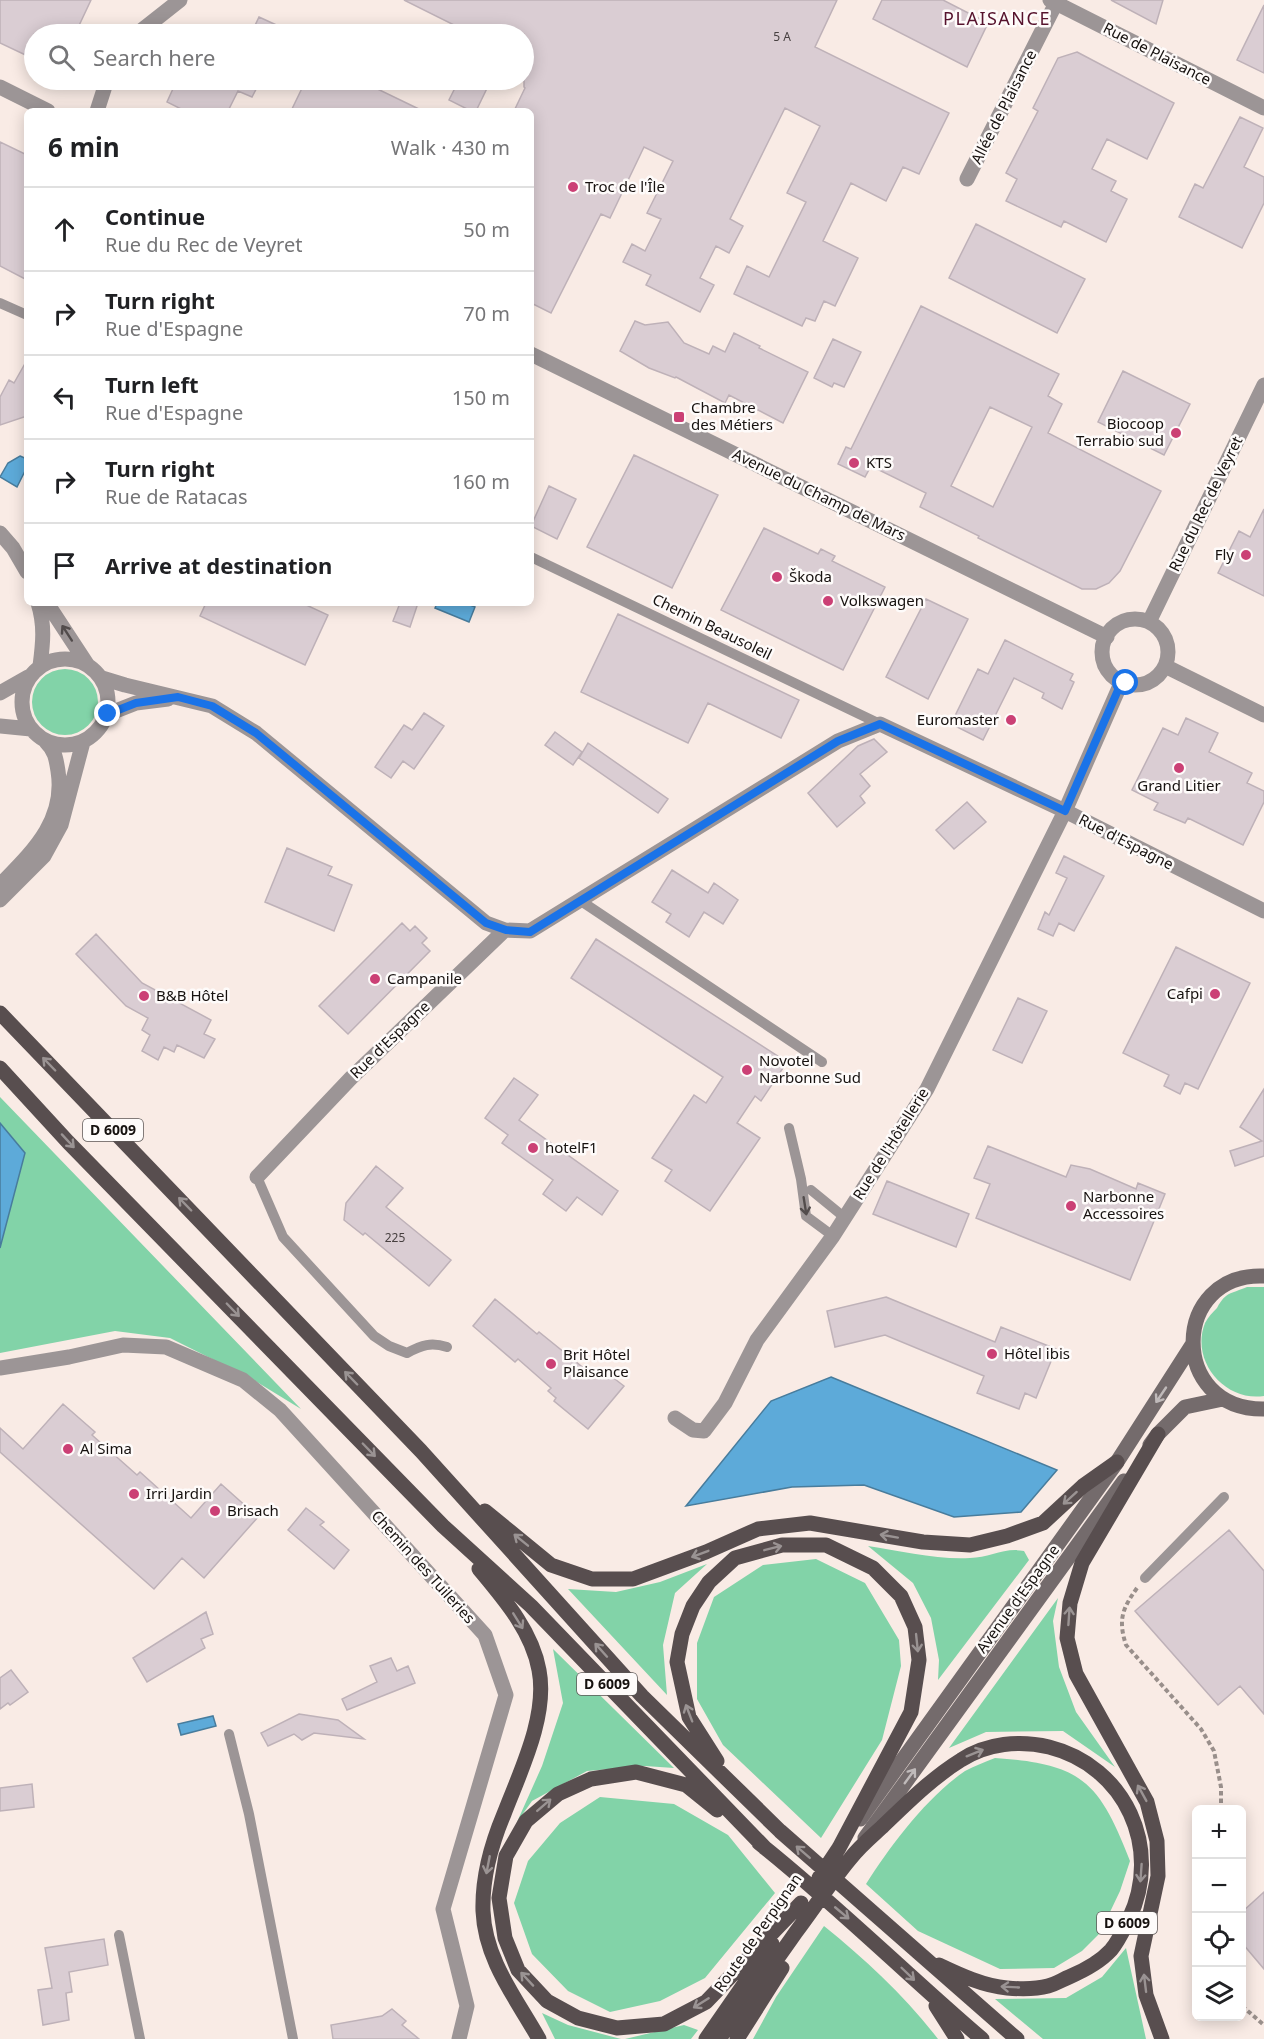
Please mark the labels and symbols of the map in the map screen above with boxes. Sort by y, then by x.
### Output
district label: PLAISANCE [943,6,1051,30]
street label: Rue de Plaisance [1100,17,1215,89]
house number: 5 A [773,28,791,45]
street label: Allée de Plaisance [966,46,1041,167]
place label: Troc de l'Île [585,176,665,196]
marker: Troc de l'Île [566,180,580,194]
place label: Chambre des Métiers [691,397,773,434]
marker: Chambre des Métiers [672,410,686,424]
place label: Biocoop Terrabio sud [1076,413,1164,450]
marker: Biocoop Terrabio sud [1169,426,1183,440]
street label: Rue du Rec de Veyret [1164,432,1247,575]
street label: Avenue du Champ de Mars [730,443,909,545]
place label: KTS [866,452,892,472]
marker: KTS [847,456,861,470]
place label: Fly [1215,544,1234,564]
marker: Fly [1239,548,1253,562]
place label: Škoda [789,566,832,586]
marker: Škoda [770,570,784,584]
street label: Chemin Beausoleil [649,589,775,664]
place label: Volkswagen [840,590,924,610]
marker: Volkswagen [821,594,835,608]
one-way arrow [61,625,74,642]
route start [1112,669,1138,695]
route end [94,700,120,726]
place label: Euromaster [917,709,999,729]
marker: Euromaster [1004,713,1018,727]
marker: Grand Litier [1172,761,1186,775]
place label: Grand Litier [1137,775,1221,795]
street label: Rue d'Espagne [1076,809,1177,874]
place label: Campanile [387,968,462,988]
marker: Campanile [368,972,382,986]
place label: Cafpi [1167,983,1203,1003]
place label: B&B Hôtel [156,985,228,1005]
marker: Cafpi [1208,987,1222,1001]
marker: B&B Hôtel [137,989,151,1003]
street label: Rue d'Espagne [345,996,434,1082]
place label: Novotel Narbonne Sud [759,1050,861,1087]
one-way arrow [42,1057,57,1072]
marker: Novotel Narbonne Sud [740,1063,754,1077]
street label: Rue de l'Hôtellerie [848,1084,933,1203]
road number: D 6009 [83,1119,143,1141]
one-way arrow [61,1134,75,1149]
place label: hotelF1 [545,1137,597,1157]
marker: hotelF1 [526,1141,540,1155]
place label: Narbonne Accessoires [1083,1186,1164,1223]
one-way arrow [799,1196,810,1215]
one-way arrow [178,1197,192,1212]
marker: Narbonne Accessoires [1064,1199,1078,1213]
house number: 225 [385,1229,405,1246]
one-way arrow [225,1303,240,1318]
place label: Hôtel ibis [1004,1343,1070,1363]
place label: Brit Hôtel Plaisance [563,1344,630,1381]
marker: Hôtel ibis [985,1347,999,1361]
marker: Brit Hôtel Plaisance [544,1357,558,1371]
one-way arrow [345,1371,359,1386]
one-way arrow [1155,1386,1167,1403]
place label: Al Sima [80,1438,132,1458]
marker: Al Sima [61,1442,75,1456]
one-way arrow [361,1443,376,1458]
place label: Irri Jardin [146,1483,212,1503]
marker: Irri Jardin [127,1487,141,1501]
one-way arrow [1063,1491,1078,1505]
place label: Brisach [227,1500,279,1520]
marker: Brisach [208,1504,222,1518]
street label: Chemin des Tuileries [368,1505,480,1627]
one-way arrow [879,1530,899,1541]
one-way arrow [513,1534,529,1547]
street label: Avenue d'Espagne [971,1540,1063,1657]
one-way arrow [764,1541,783,1553]
one-way arrow [692,1549,710,1560]
one-way arrow [1064,1607,1075,1627]
one-way arrow [513,1612,525,1629]
one-way arrow [912,1633,923,1652]
one-way arrow [594,1643,608,1658]
road number: D 6009 [577,1673,637,1695]
one-way arrow [683,1705,694,1723]
one-way arrow [966,1747,984,1758]
one-way arrow [903,1769,916,1785]
one-way arrow [1136,1785,1148,1802]
one-way arrow [537,1798,552,1812]
one-way arrow [796,1845,811,1859]
one-way arrow [482,1855,493,1875]
one-way arrow [1135,1863,1146,1883]
street label: Route de Perpignan [709,1869,806,1996]
one-way arrow [834,1906,849,1920]
road number: D 6009 [1097,1912,1157,1934]
one-way arrow [901,1967,916,1981]
one-way arrow [520,1972,534,1987]
one-way arrow [1139,1974,1150,1994]
one-way arrow [1000,1981,1020,1992]
one-way arrow [693,1998,710,2010]

